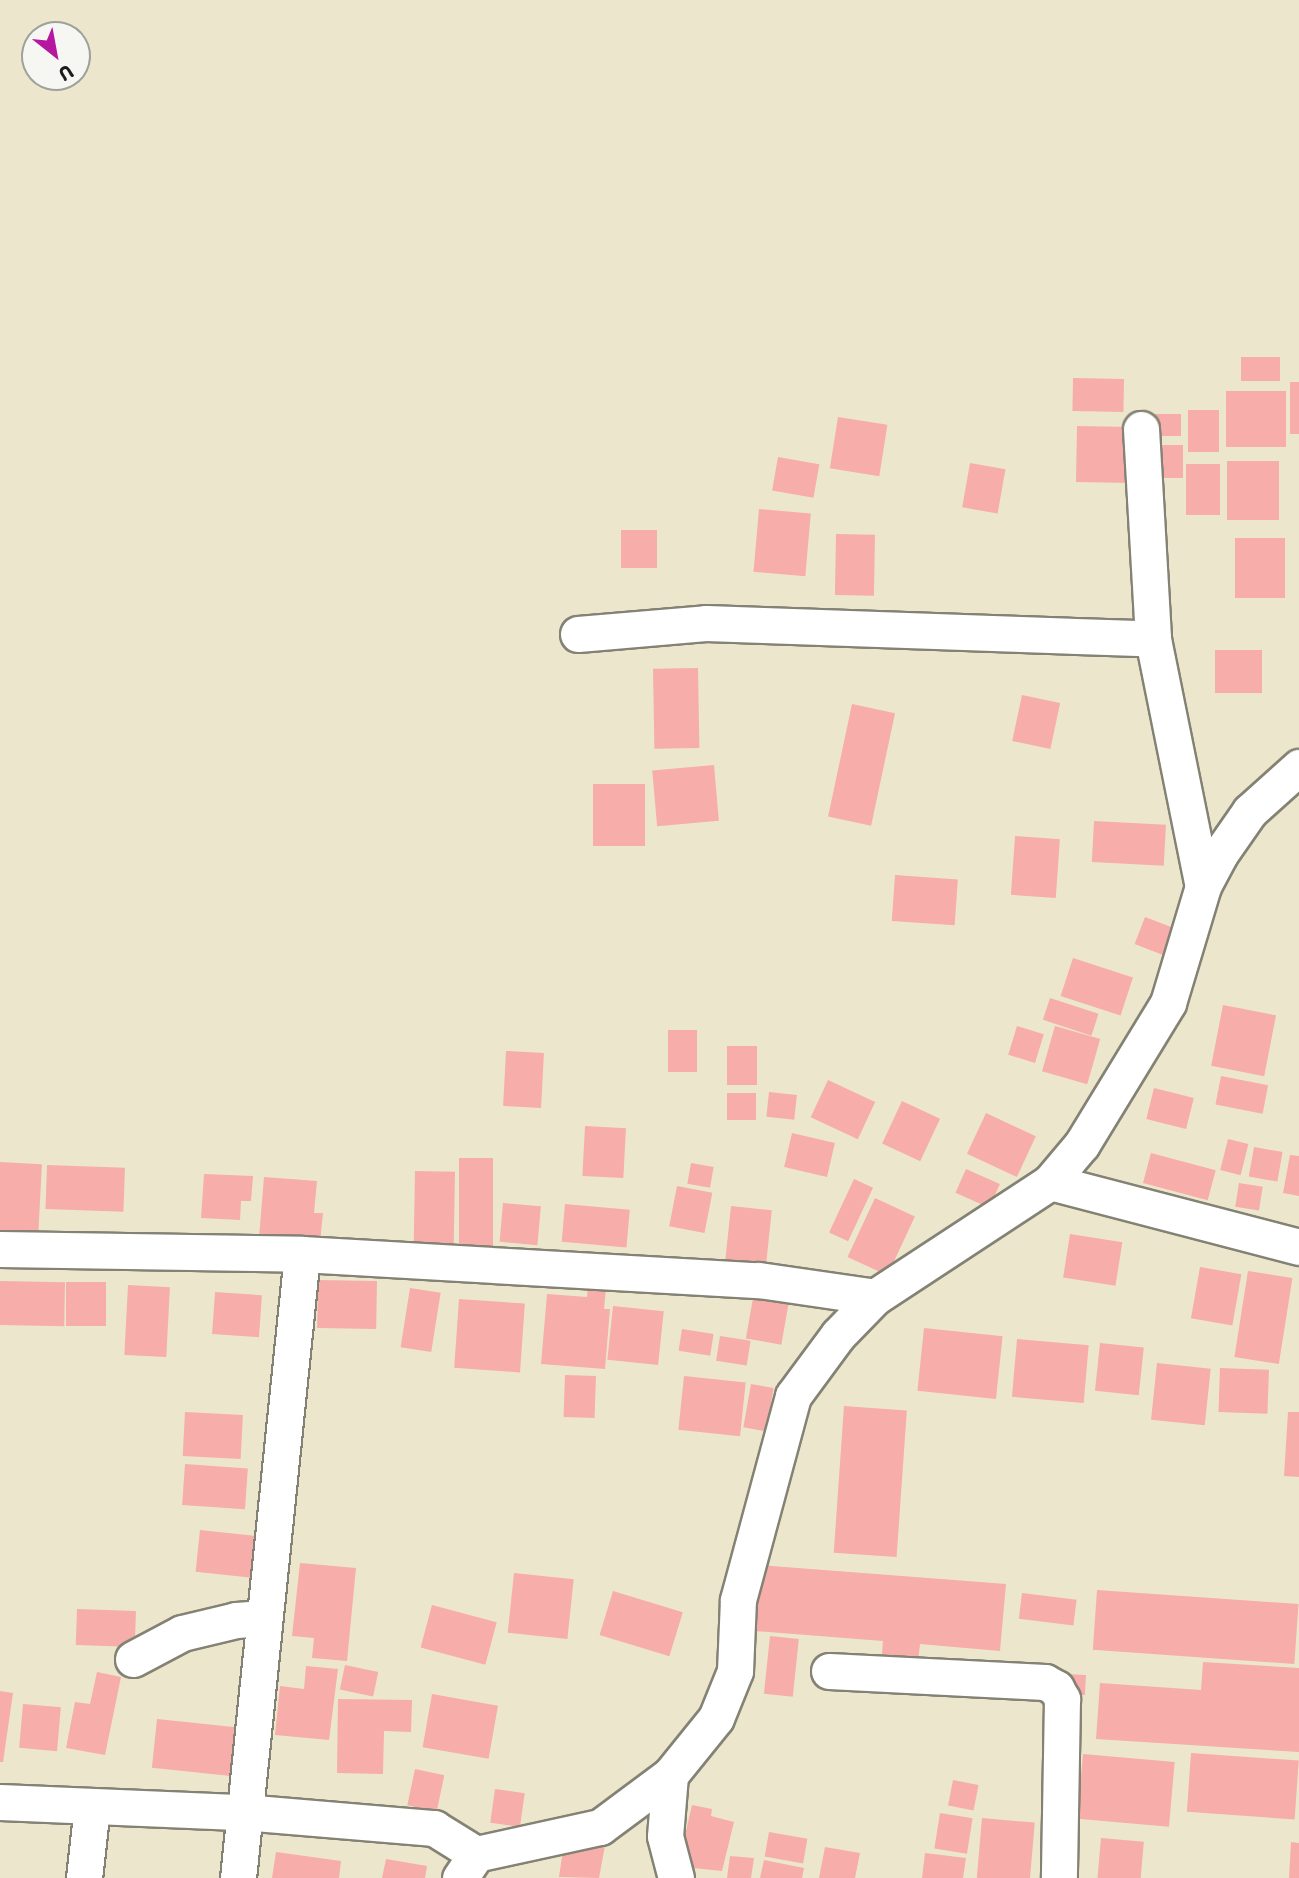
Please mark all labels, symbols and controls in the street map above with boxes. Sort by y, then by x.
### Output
north arrow [21,21,91,91]
text: U [54,59,78,87]

